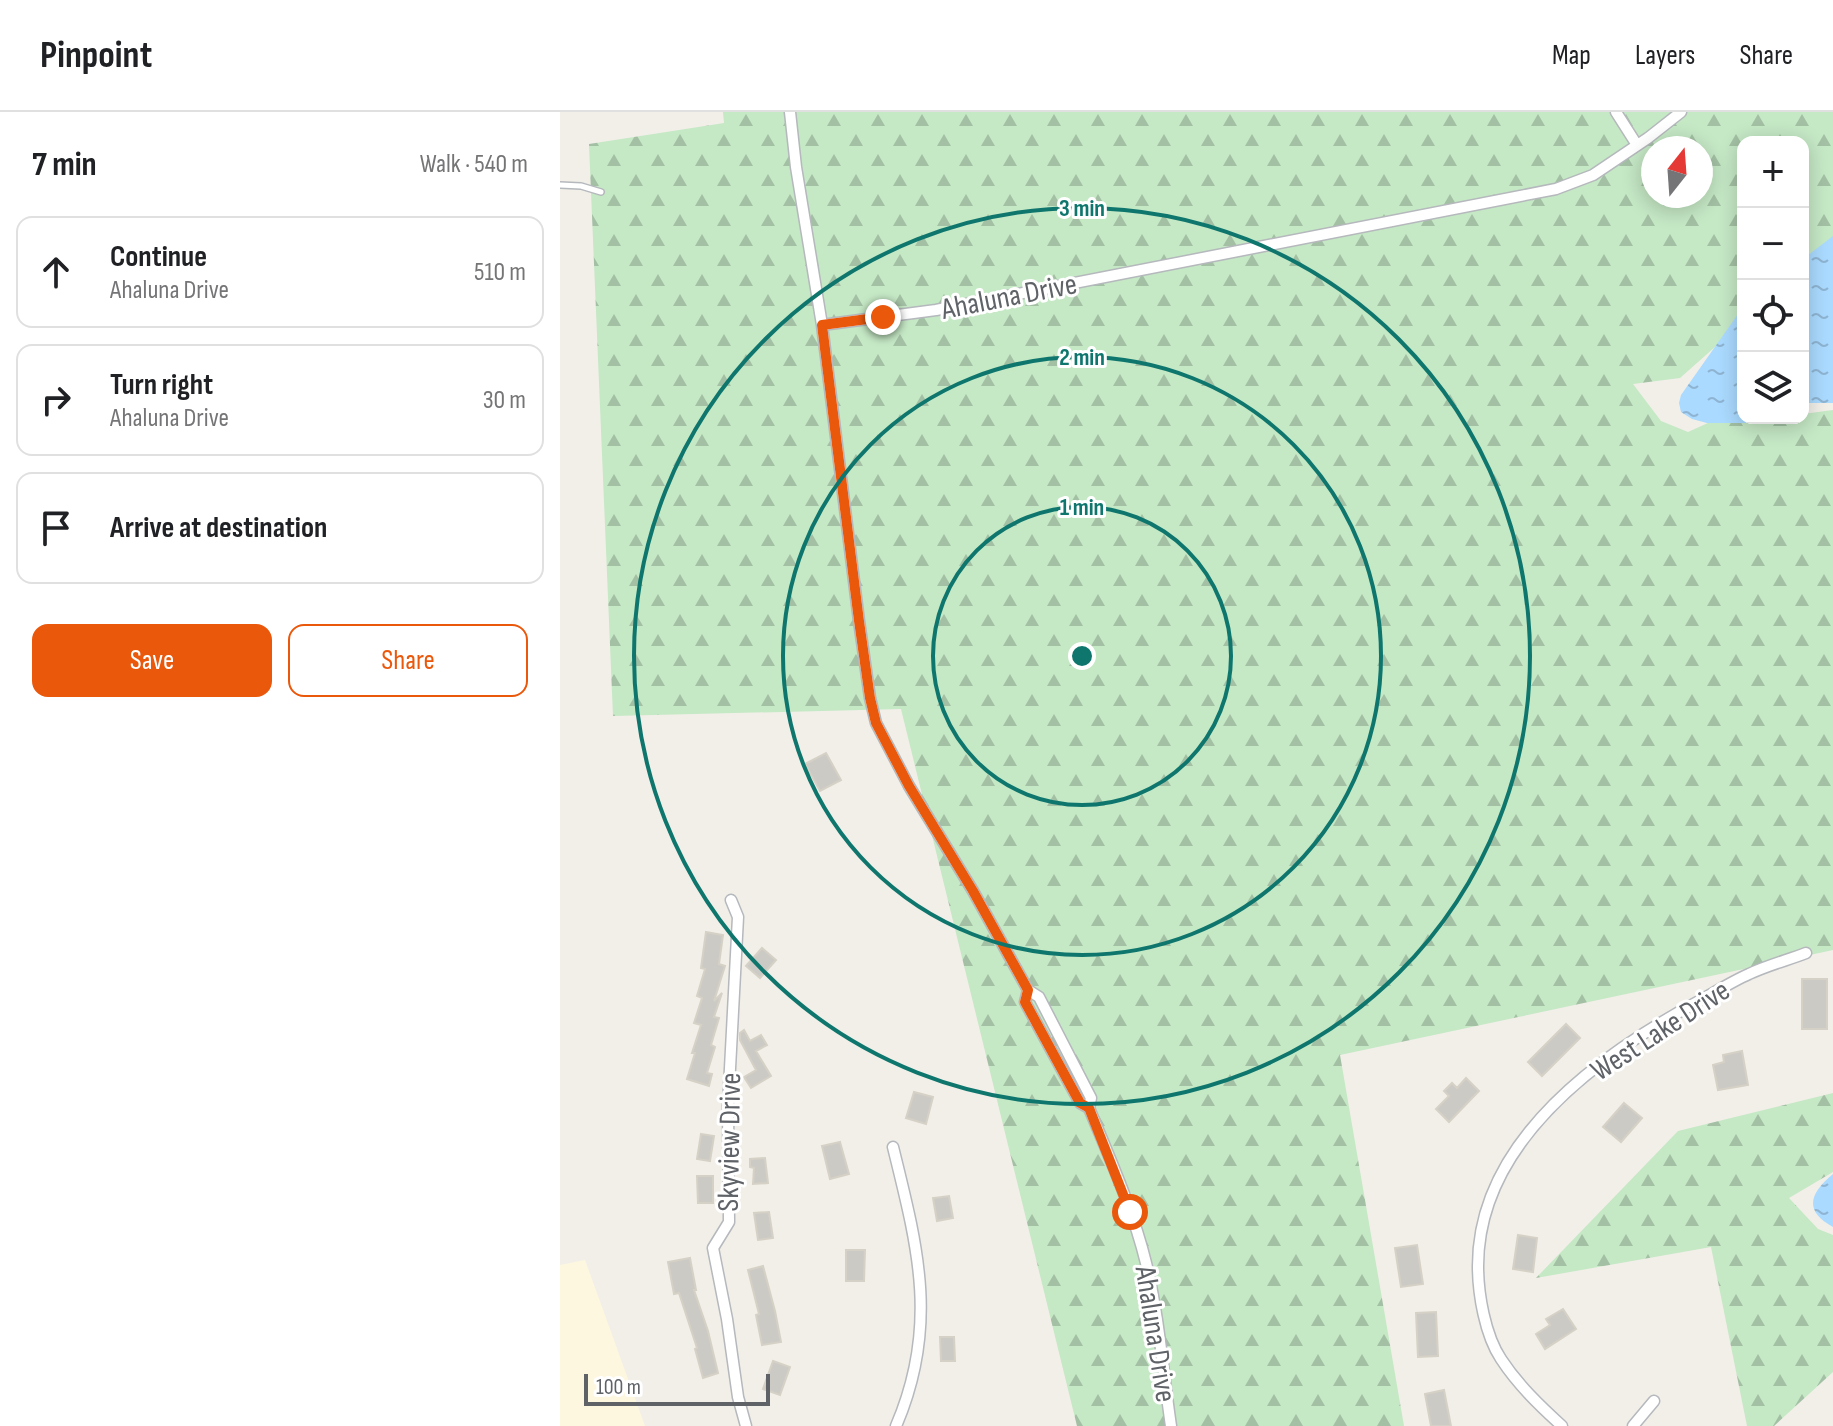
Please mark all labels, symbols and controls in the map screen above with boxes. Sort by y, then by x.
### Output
text: Pinpoint [40,33,152,78]
text: Map [1552,39,1591,72]
text: Layers [1635,39,1695,72]
text: Share [1739,39,1793,72]
north arrow [1641,136,1713,208]
map controls [1737,136,1809,424]
button: + [1737,136,1809,208]
text: 7 min [32,144,97,185]
text: Walk · 540 m [420,149,528,180]
text: 3 min [1059,194,1105,223]
button: − [1737,208,1809,280]
text: Continue [110,239,207,275]
icon: ahead [34,250,78,294]
text: 510 m [474,257,526,288]
street label: Ahaluna Drive [937,266,1080,328]
text: Ahaluna Drive [110,275,229,306]
button: locate [1737,280,1809,352]
route end [865,299,901,335]
text: 2 min [1059,343,1105,372]
button: layers [1737,352,1809,424]
text: Turn right [110,367,213,403]
icon: right [34,378,78,422]
text: 30 m [483,385,526,416]
text: Ahaluna Drive [110,403,229,434]
text: 1 min [1060,493,1104,522]
icon: arrive [34,506,78,550]
text: Arrive at destination [110,510,327,546]
button: Save [32,624,272,697]
button: Share [288,624,528,697]
centre of rings [1068,642,1096,670]
street label: West Lake Drive [1584,973,1737,1089]
street label: Skyview Drive [711,1072,749,1212]
route start [1112,1194,1148,1230]
street label: Ahaluna Drive [1126,1263,1184,1405]
scale bar [584,1370,770,1406]
text: 100 m [596,1374,641,1401]

